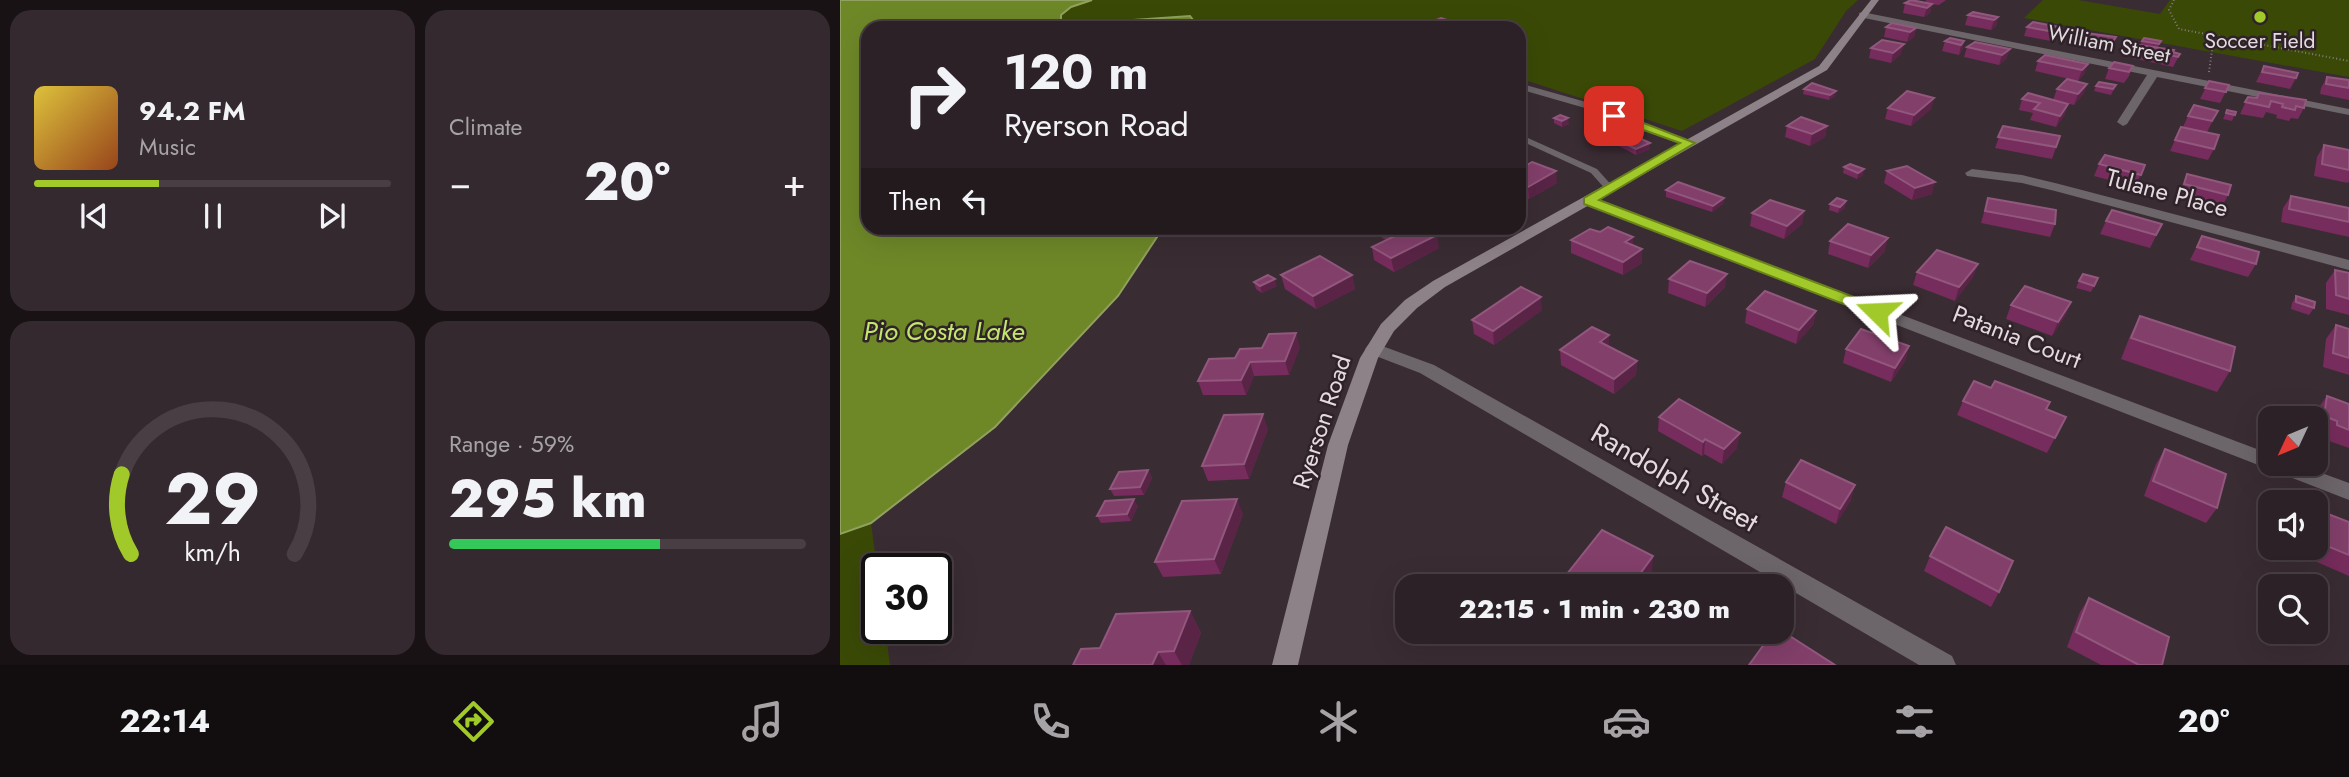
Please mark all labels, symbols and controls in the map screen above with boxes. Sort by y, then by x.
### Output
marker: Soccer Field [2252,9,2268,25]
street label: William Street [2045,17,2173,71]
place label: Soccer Field [2205,26,2315,56]
text: 120 m [1004,37,1148,107]
icon: right [889,49,980,140]
pin [1584,86,1644,146]
text: 94.2 FM [139,92,245,130]
icon: arrive [1595,97,1633,135]
text: Ryerson Road [1004,102,1189,148]
text: Climate [449,110,522,144]
text: Music [139,130,196,164]
text: 20° [584,144,670,220]
text: − [449,155,471,210]
text: + [783,155,806,210]
street label: Tulane Place [2102,159,2232,226]
text: Then [889,182,942,220]
icon: left [956,182,994,220]
icon: previous [75,197,113,235]
icon: pause [194,197,232,235]
icon: next [313,197,351,235]
position arrow [1840,275,1914,349]
street label: Patania Court [1948,296,2087,377]
water label: Pio Costa Lake [864,312,1024,350]
street label: Ryerson Road [1283,351,1360,493]
north arrow [2258,406,2328,476]
map controls [2258,406,2328,644]
street label: Randolph Street [1583,413,1766,542]
text: Range · 59% [449,427,574,461]
text: 29 [164,446,261,551]
text: 295 km [449,461,647,537]
button: sound [2258,490,2328,560]
text: km/h [184,534,241,570]
speed limit sign: 30 [861,553,952,644]
button: search [2258,574,2328,644]
text: 22:15 · 1 min · 230 m [1459,590,1730,628]
icon: directions [449,697,498,746]
icon: music [738,697,787,746]
icon: phone [1026,697,1075,746]
icon: climate [1314,697,1363,746]
icon: car [1602,697,1651,746]
icon: filters [1890,697,1939,746]
text: 22:14 [120,698,210,744]
text: 20° [2178,698,2229,744]

